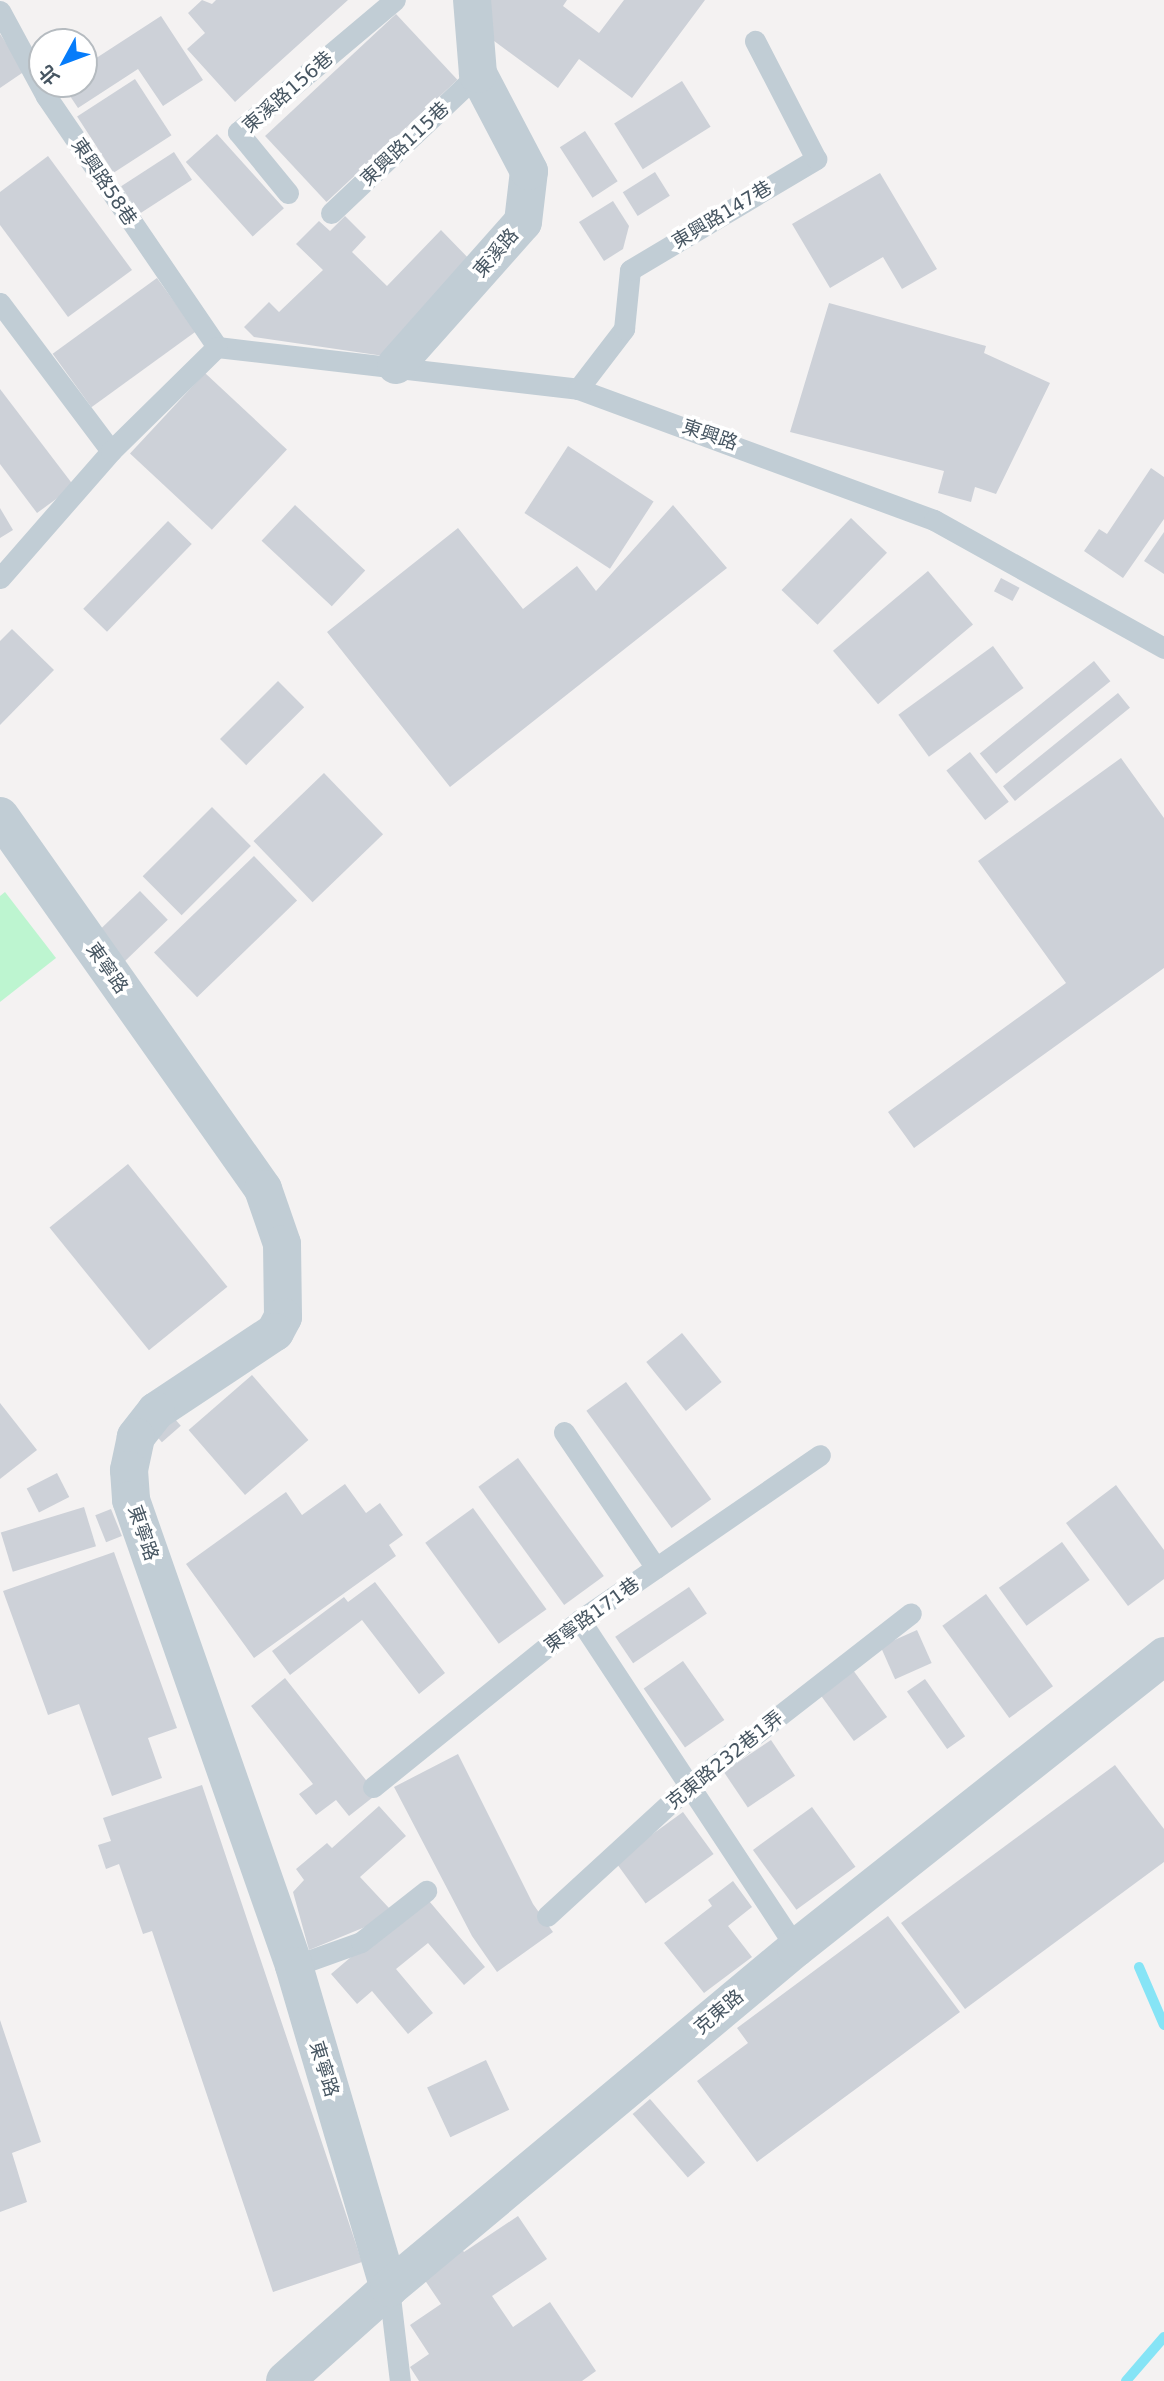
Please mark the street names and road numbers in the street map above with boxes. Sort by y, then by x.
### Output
street label: 東溪路156巷 [238,47,338,137]
street label: 東興路115巷 [356,97,454,191]
street label: 東興路58巷 [67,134,141,230]
street label: 東興路147巷 [668,176,776,254]
street label: 東溪路 [469,224,523,282]
street label: 東興路 [679,415,741,455]
street label: 東寧路 [81,938,133,998]
street label: 東寧路 [123,1502,163,1564]
street label: 東寧路171巷 [540,1573,644,1657]
street label: 克東路232巷1弄 [662,1706,788,1814]
street label: 克東路 [690,1985,748,2039]
street label: 東寧路 [305,2038,343,2100]

